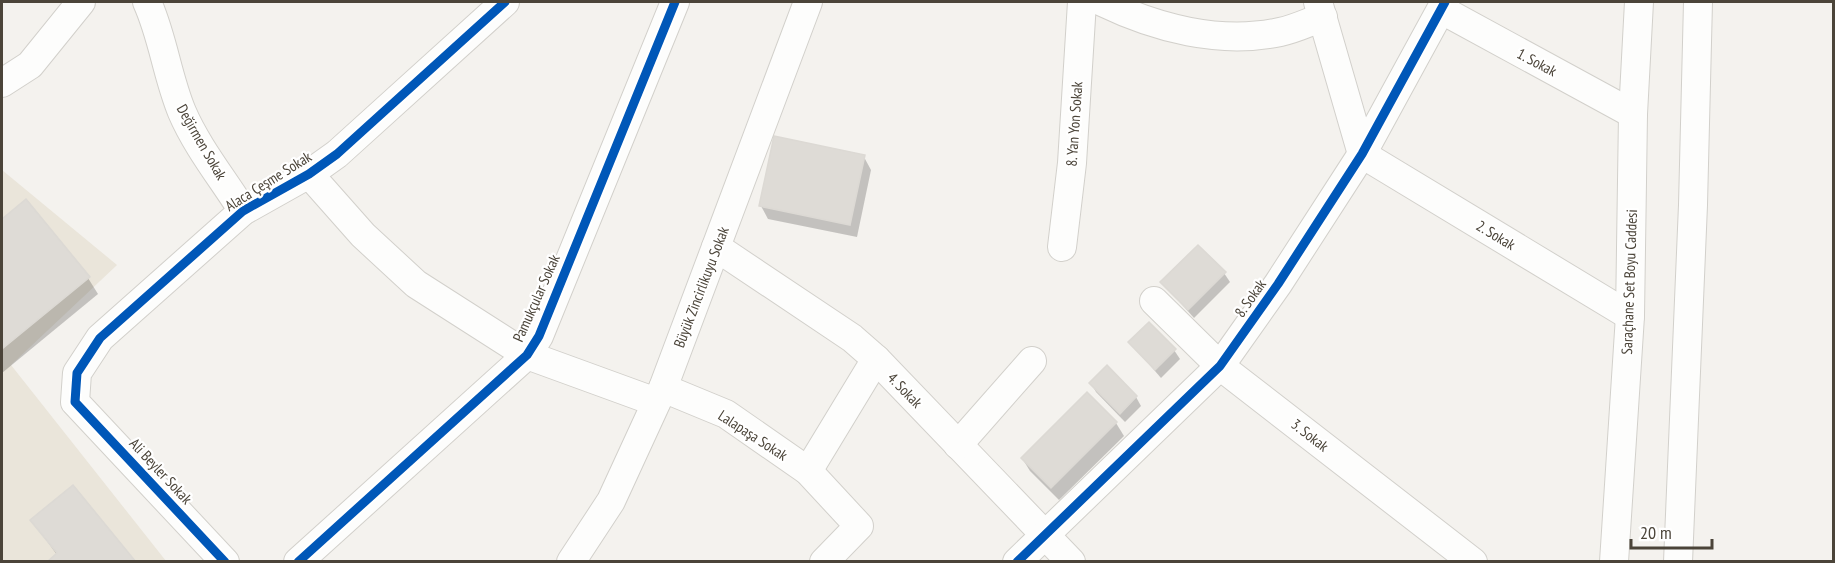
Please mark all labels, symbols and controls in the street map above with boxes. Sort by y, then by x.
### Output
street label: 1. Sokak [1514,44,1560,80]
street label: 8. Yan Yon Sokak [1062,81,1086,167]
street label: Değirmen Sokak [173,101,231,183]
street label: Alaca Çeşme Sokak [221,147,315,215]
street label: Saraçhane Set Boyu Caddesi [1617,209,1641,355]
street label: 2. Sokak [1473,216,1519,254]
street label: Büyük Zincirlikuyu Sokak [669,224,733,350]
street label: Pamukçular Sokak [508,251,564,345]
street label: 8. Sokak [1230,275,1270,321]
street label: 4. Sokak [884,368,927,412]
street label: Lalapaşa Sokak [715,406,791,465]
street label: 3. Sokak [1288,415,1333,456]
street label: Ali Beyler Sokak [126,434,196,508]
scale bar [1631,512,1712,550]
text: 20 m [1640,521,1672,544]

